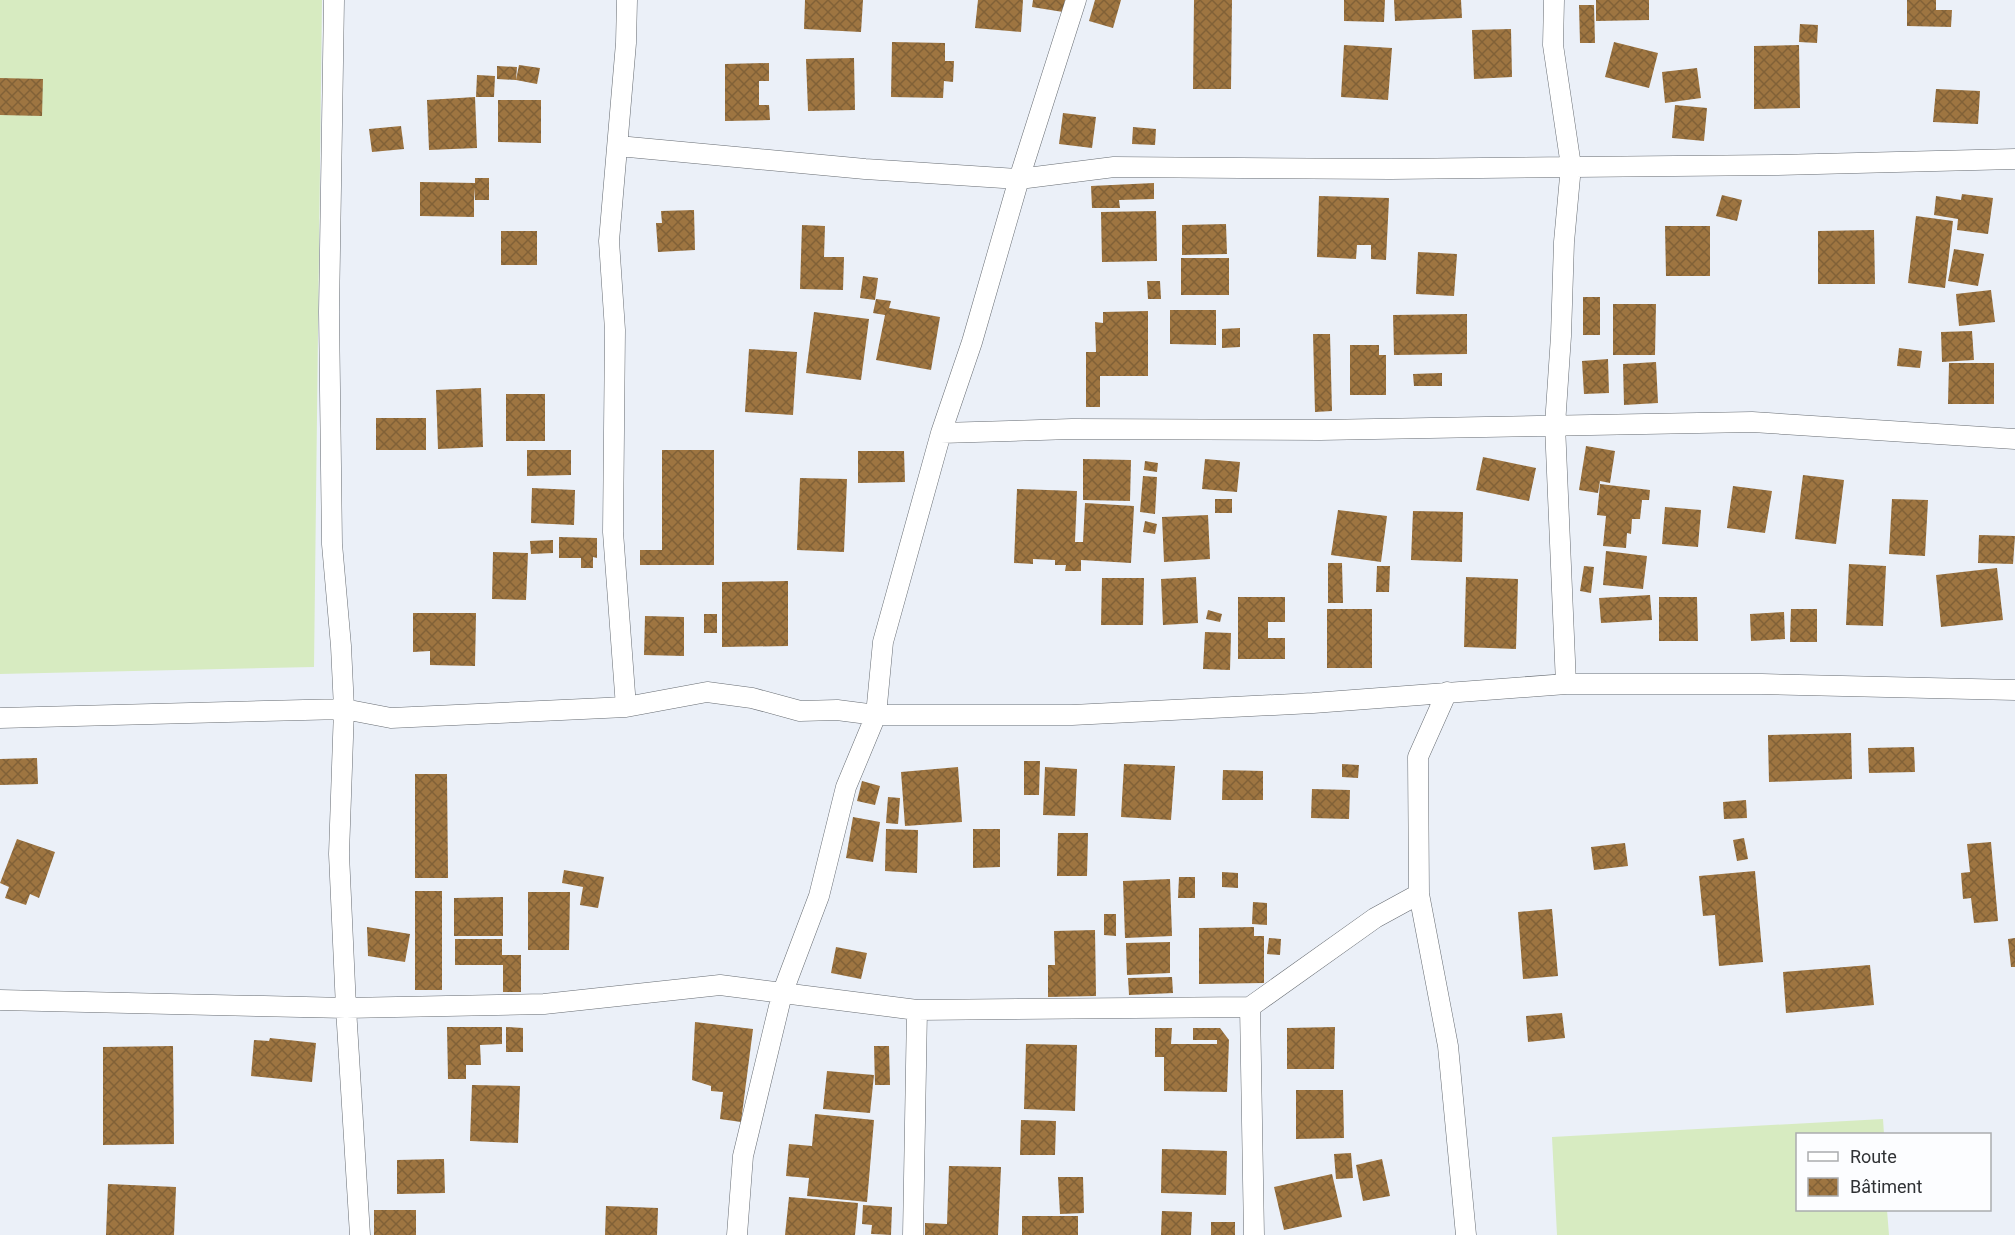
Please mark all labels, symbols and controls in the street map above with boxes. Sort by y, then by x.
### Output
legend [1796,1133,1991,1211]
text: Route [1850,1146,1897,1167]
text: Bâtiment [1850,1176,1923,1197]

